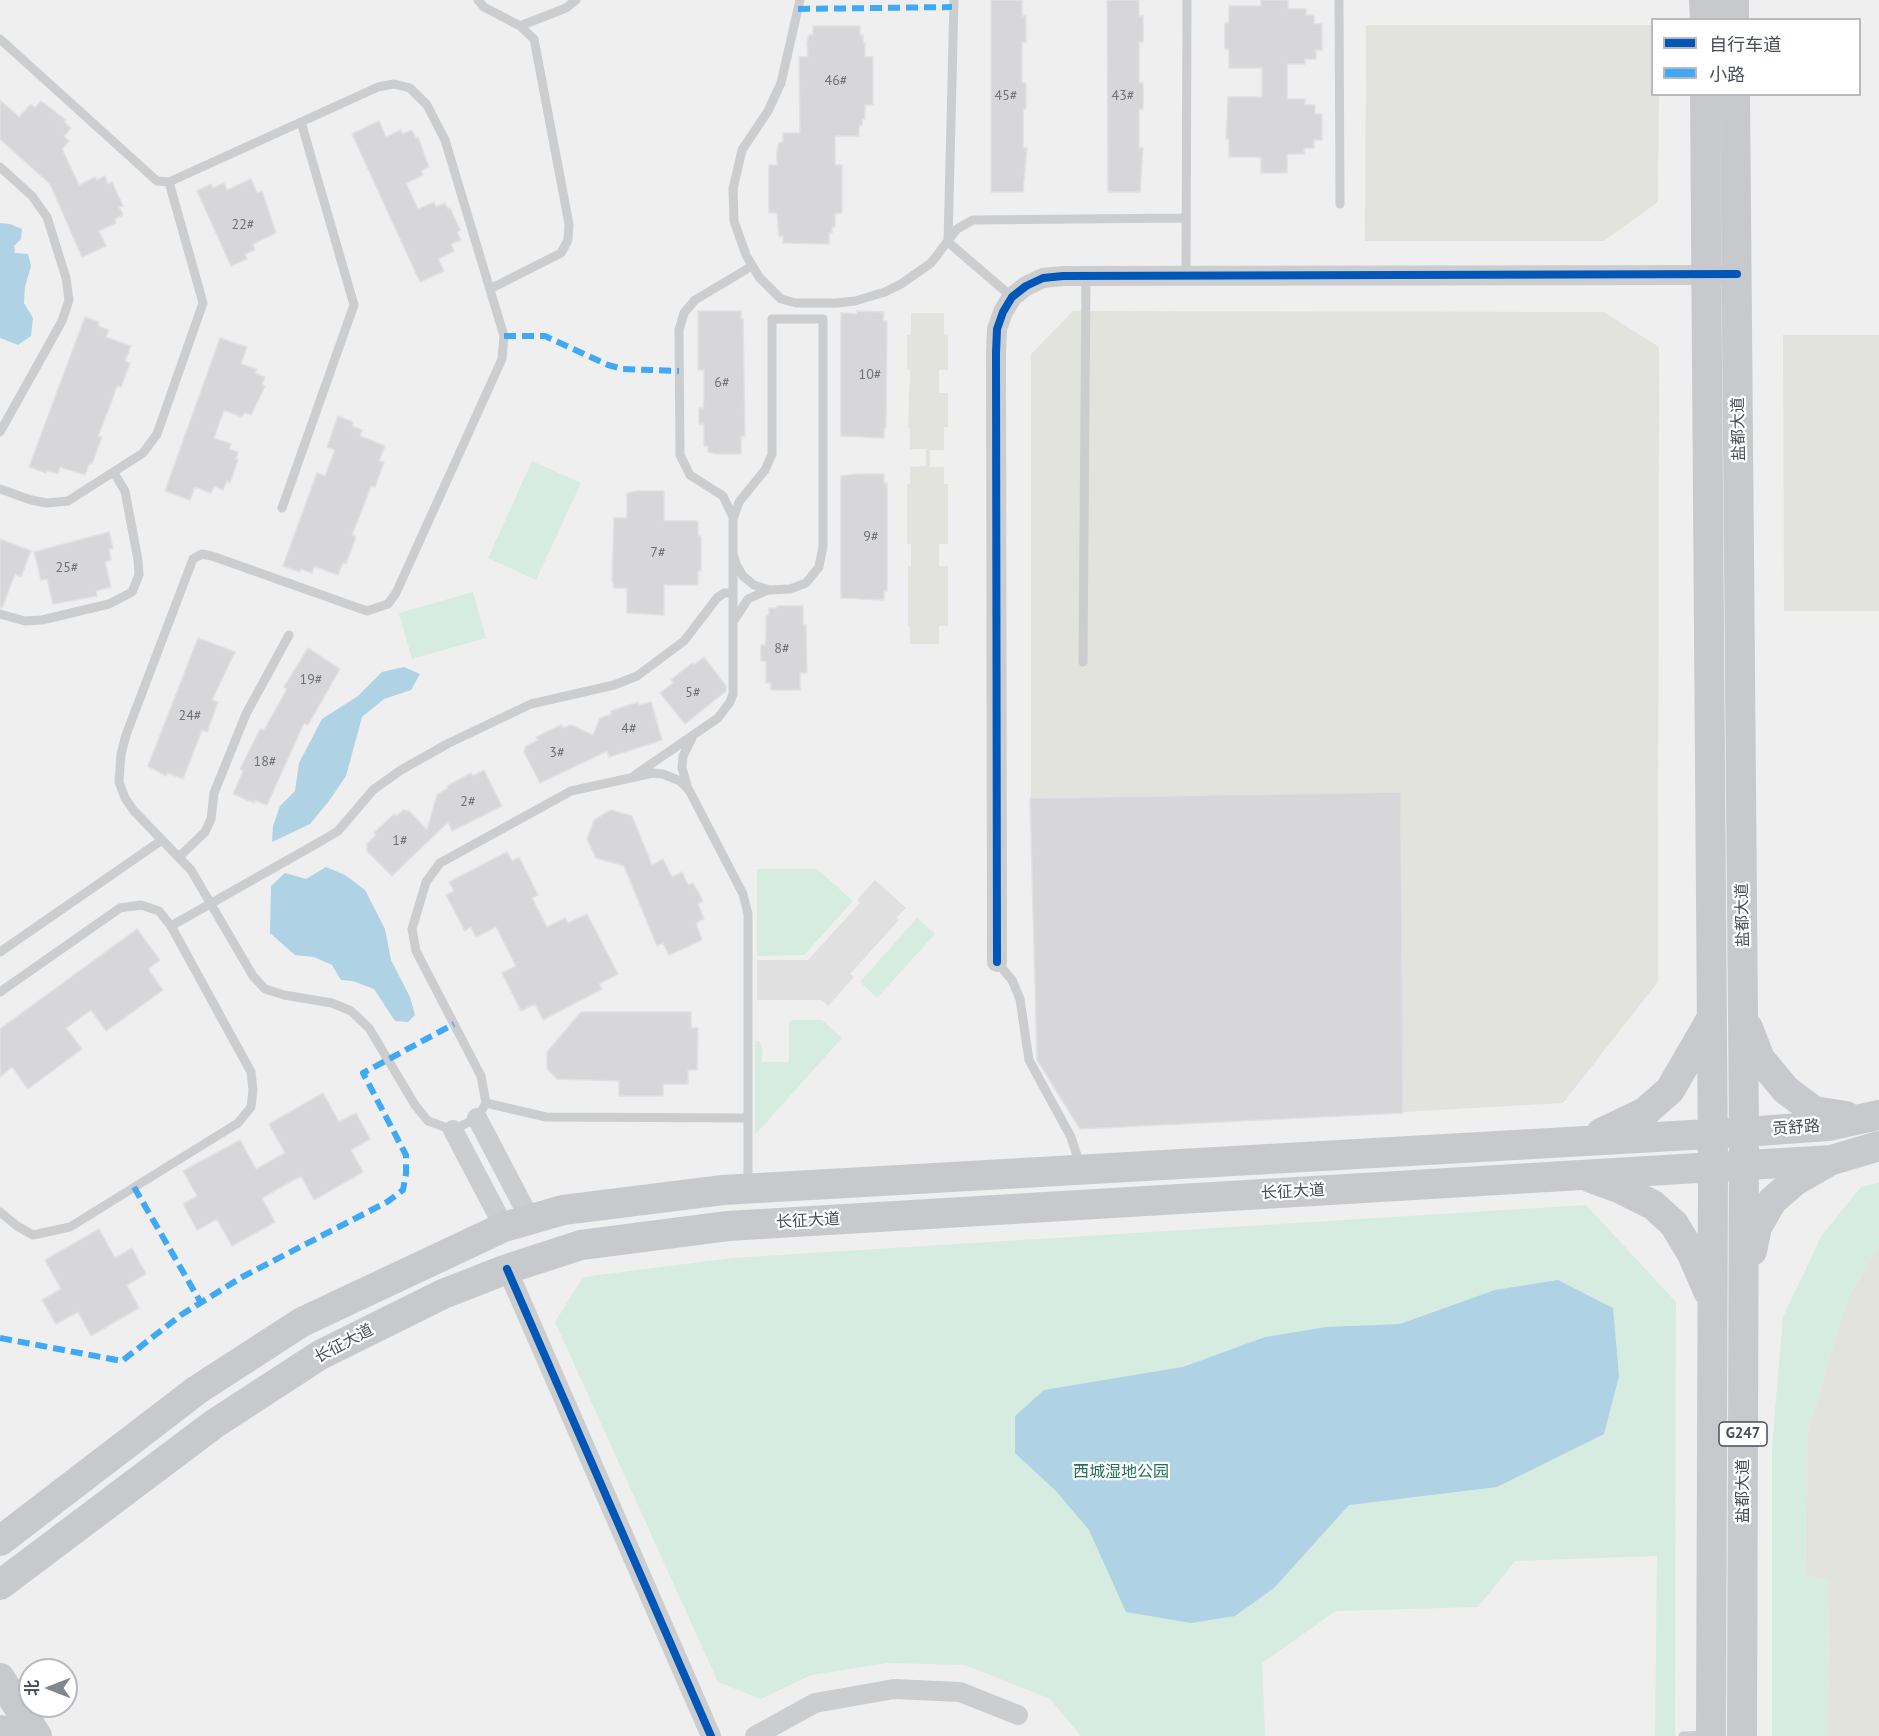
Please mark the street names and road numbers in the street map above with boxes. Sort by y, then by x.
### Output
street label: 盐都大道 [1729,397,1749,461]
street label: 盐都大道 [1733,883,1753,947]
street label: 贡舒路 [1771,1117,1821,1139]
street label: 长征大道 [1261,1181,1325,1203]
street label: 长征大道 [776,1210,840,1232]
street label: 长征大道 [311,1321,377,1367]
road number: G247 [1719,1422,1767,1446]
street label: 盐都大道 [1733,1459,1753,1523]

